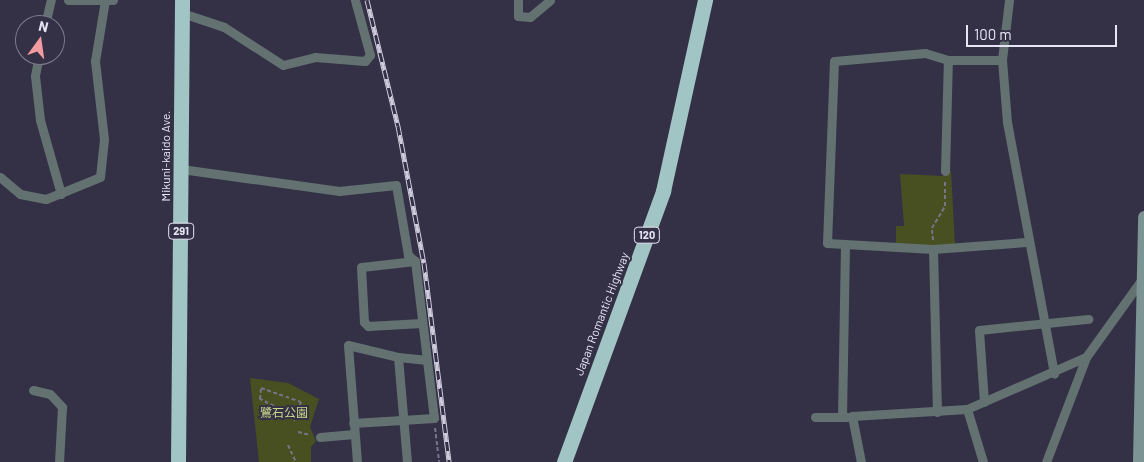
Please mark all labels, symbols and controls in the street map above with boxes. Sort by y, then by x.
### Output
north arrow [15,15,65,65]
scale bar [969,15,1120,47]
text: N [37,17,50,35]
text: 100 m [974,25,1012,43]
street label: Mikuni-kaido Ave. [159,111,173,201]
road number: 291 [167,222,195,240]
road number: 120 [633,226,661,244]
street label: Japan Romantic Highway [572,250,632,378]
park label: 鷺石公園 [260,406,308,420]

